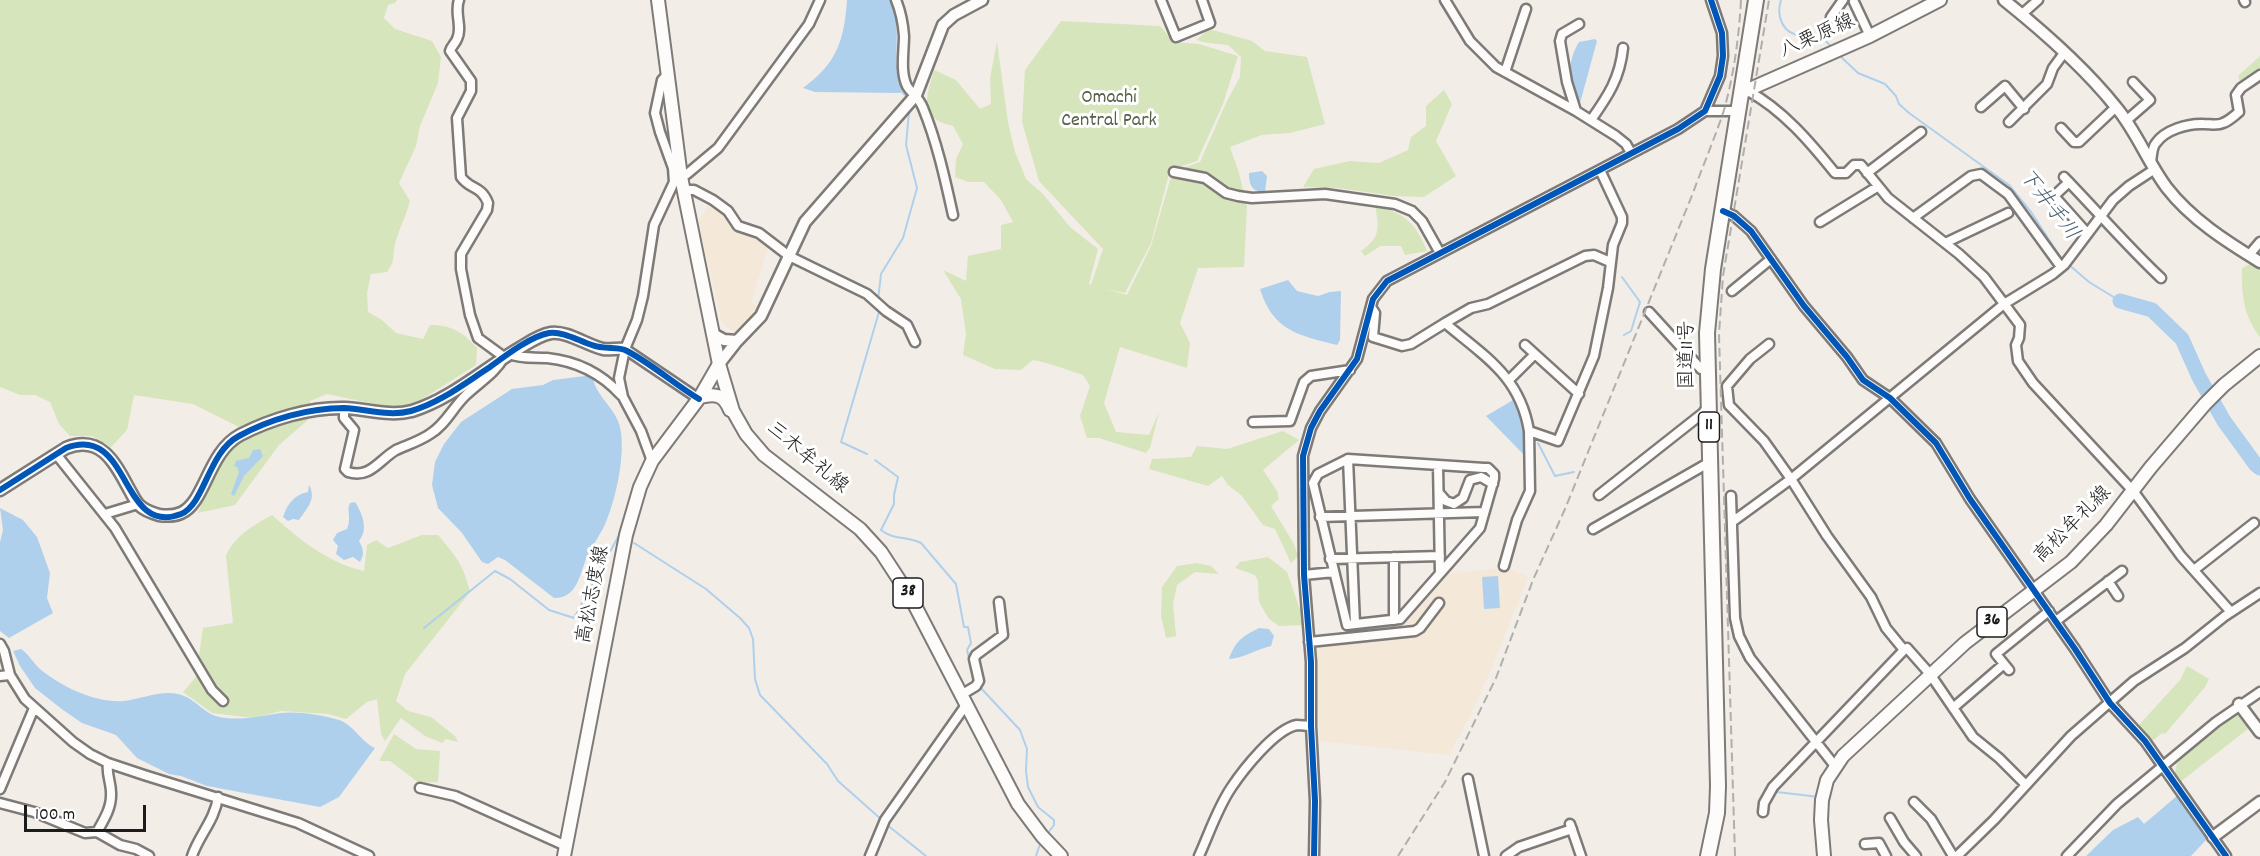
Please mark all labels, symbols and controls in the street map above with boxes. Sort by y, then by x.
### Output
street label: 八栗原線 [1777,11,1859,65]
park label: Omachi Central Park [1061,87,1157,134]
water label: 下井手川 [2011,165,2083,247]
street label: 国道11号 [1677,321,1701,389]
road number: 11 [1698,412,1720,442]
street label: 三木牟礼線 [760,418,852,500]
street label: 高松牟礼線 [2030,482,2118,570]
street label: 高松志度線 [574,544,616,646]
road number: 38 [893,578,923,608]
road number: 36 [1977,607,2007,637]
scale bar [27,793,148,831]
text: 100 m [35,803,75,828]

